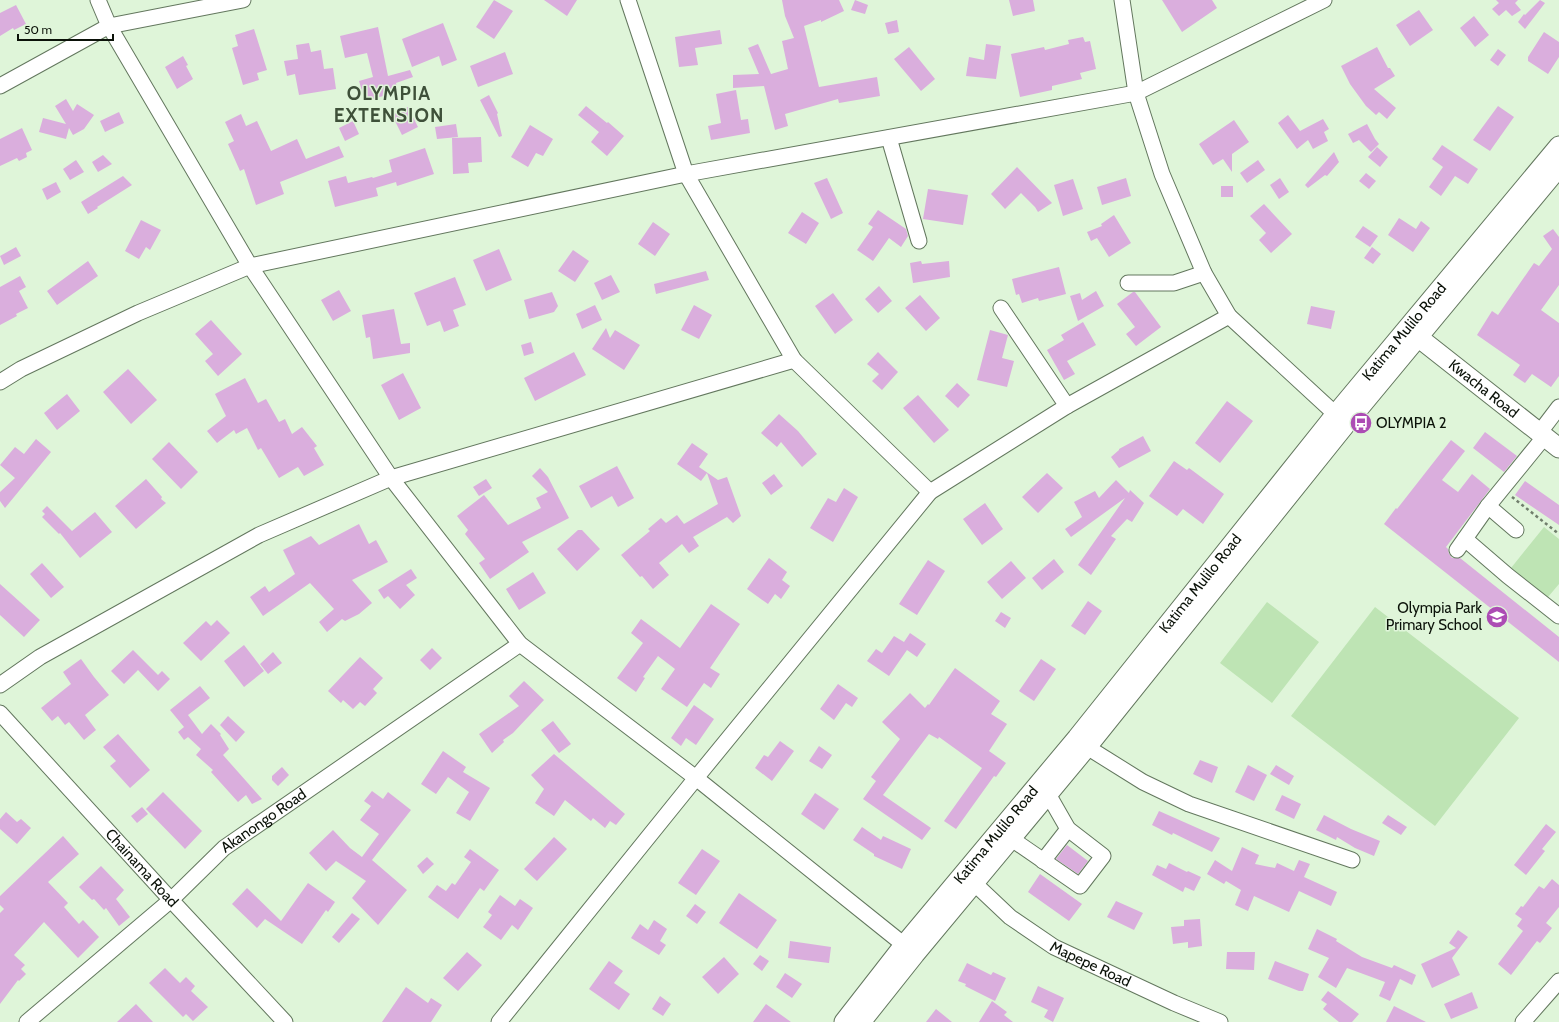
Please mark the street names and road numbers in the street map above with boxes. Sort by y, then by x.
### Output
street label: Katima Mulilo Road [1358,279,1450,384]
street label: Kwacha Road [1445,356,1522,422]
street label: Katima Mulilo Road [1155,530,1245,637]
street label: Katima Mulilo Road [950,782,1042,887]
street label: Akanongo Road [217,785,310,856]
street label: Chainama Road [101,825,182,911]
street label: Mapepe Road [1047,937,1134,991]

